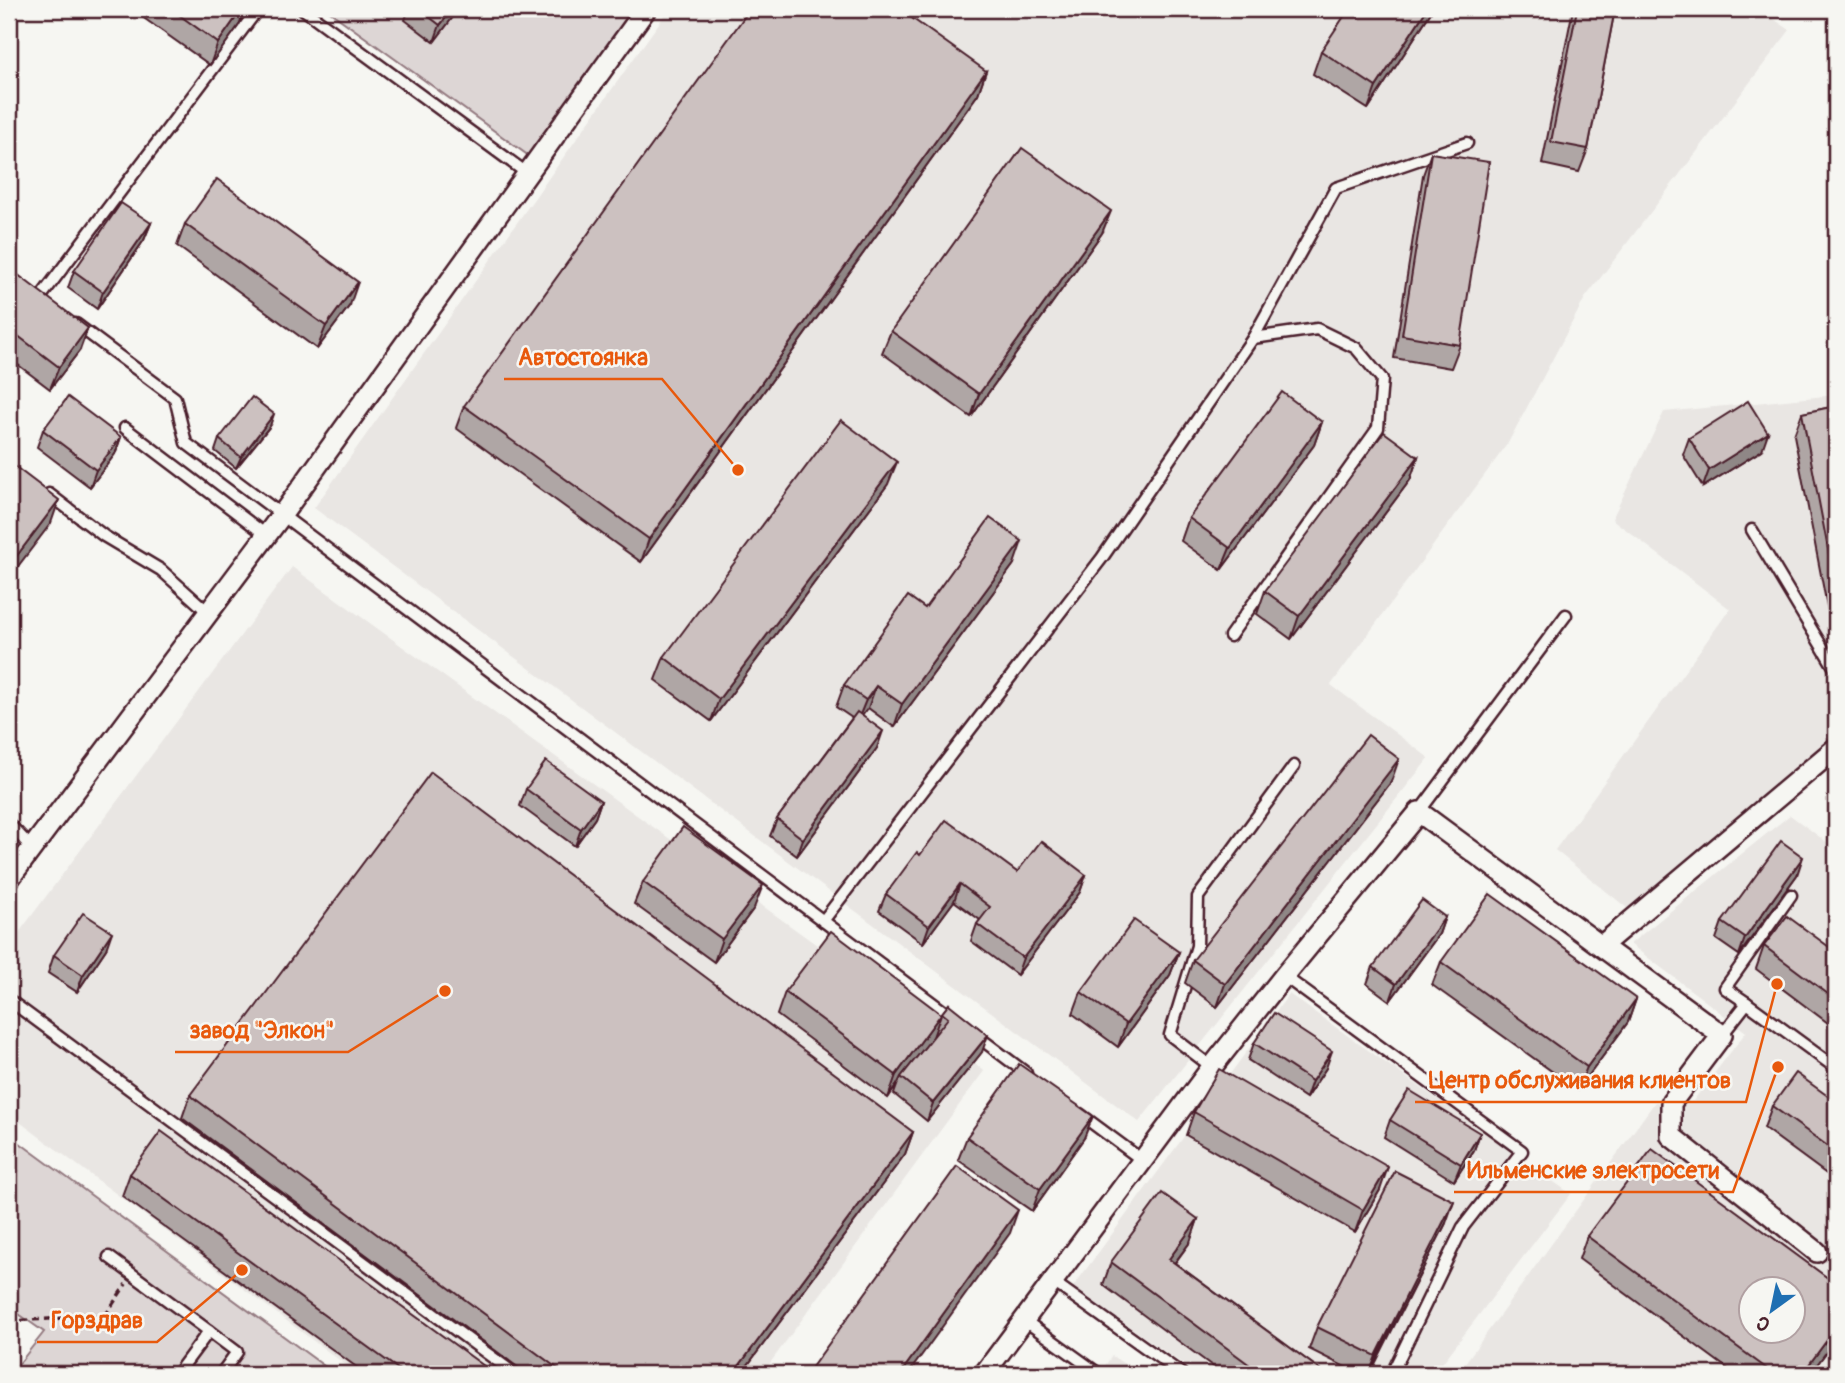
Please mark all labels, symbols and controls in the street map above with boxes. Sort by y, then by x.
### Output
callout: Автостоянка [504,335,662,379]
text: Автостоянка [518,343,648,372]
callout: завод "Элкон" [175,1008,348,1052]
text: завод "Элкон" [190,1016,334,1045]
callout: Центр обслуживания клиентов [1415,1058,1746,1102]
text: Центр обслуживания клиентов [1429,1066,1731,1095]
callout: Ильменские электросети [1454,1148,1733,1192]
text: Ильменские электросети [1467,1156,1720,1185]
north arrow [1736,1274,1806,1344]
callout: Горздрав [37,1298,157,1342]
text: Горздрав [51,1306,143,1335]
text: С [1752,1310,1775,1337]

